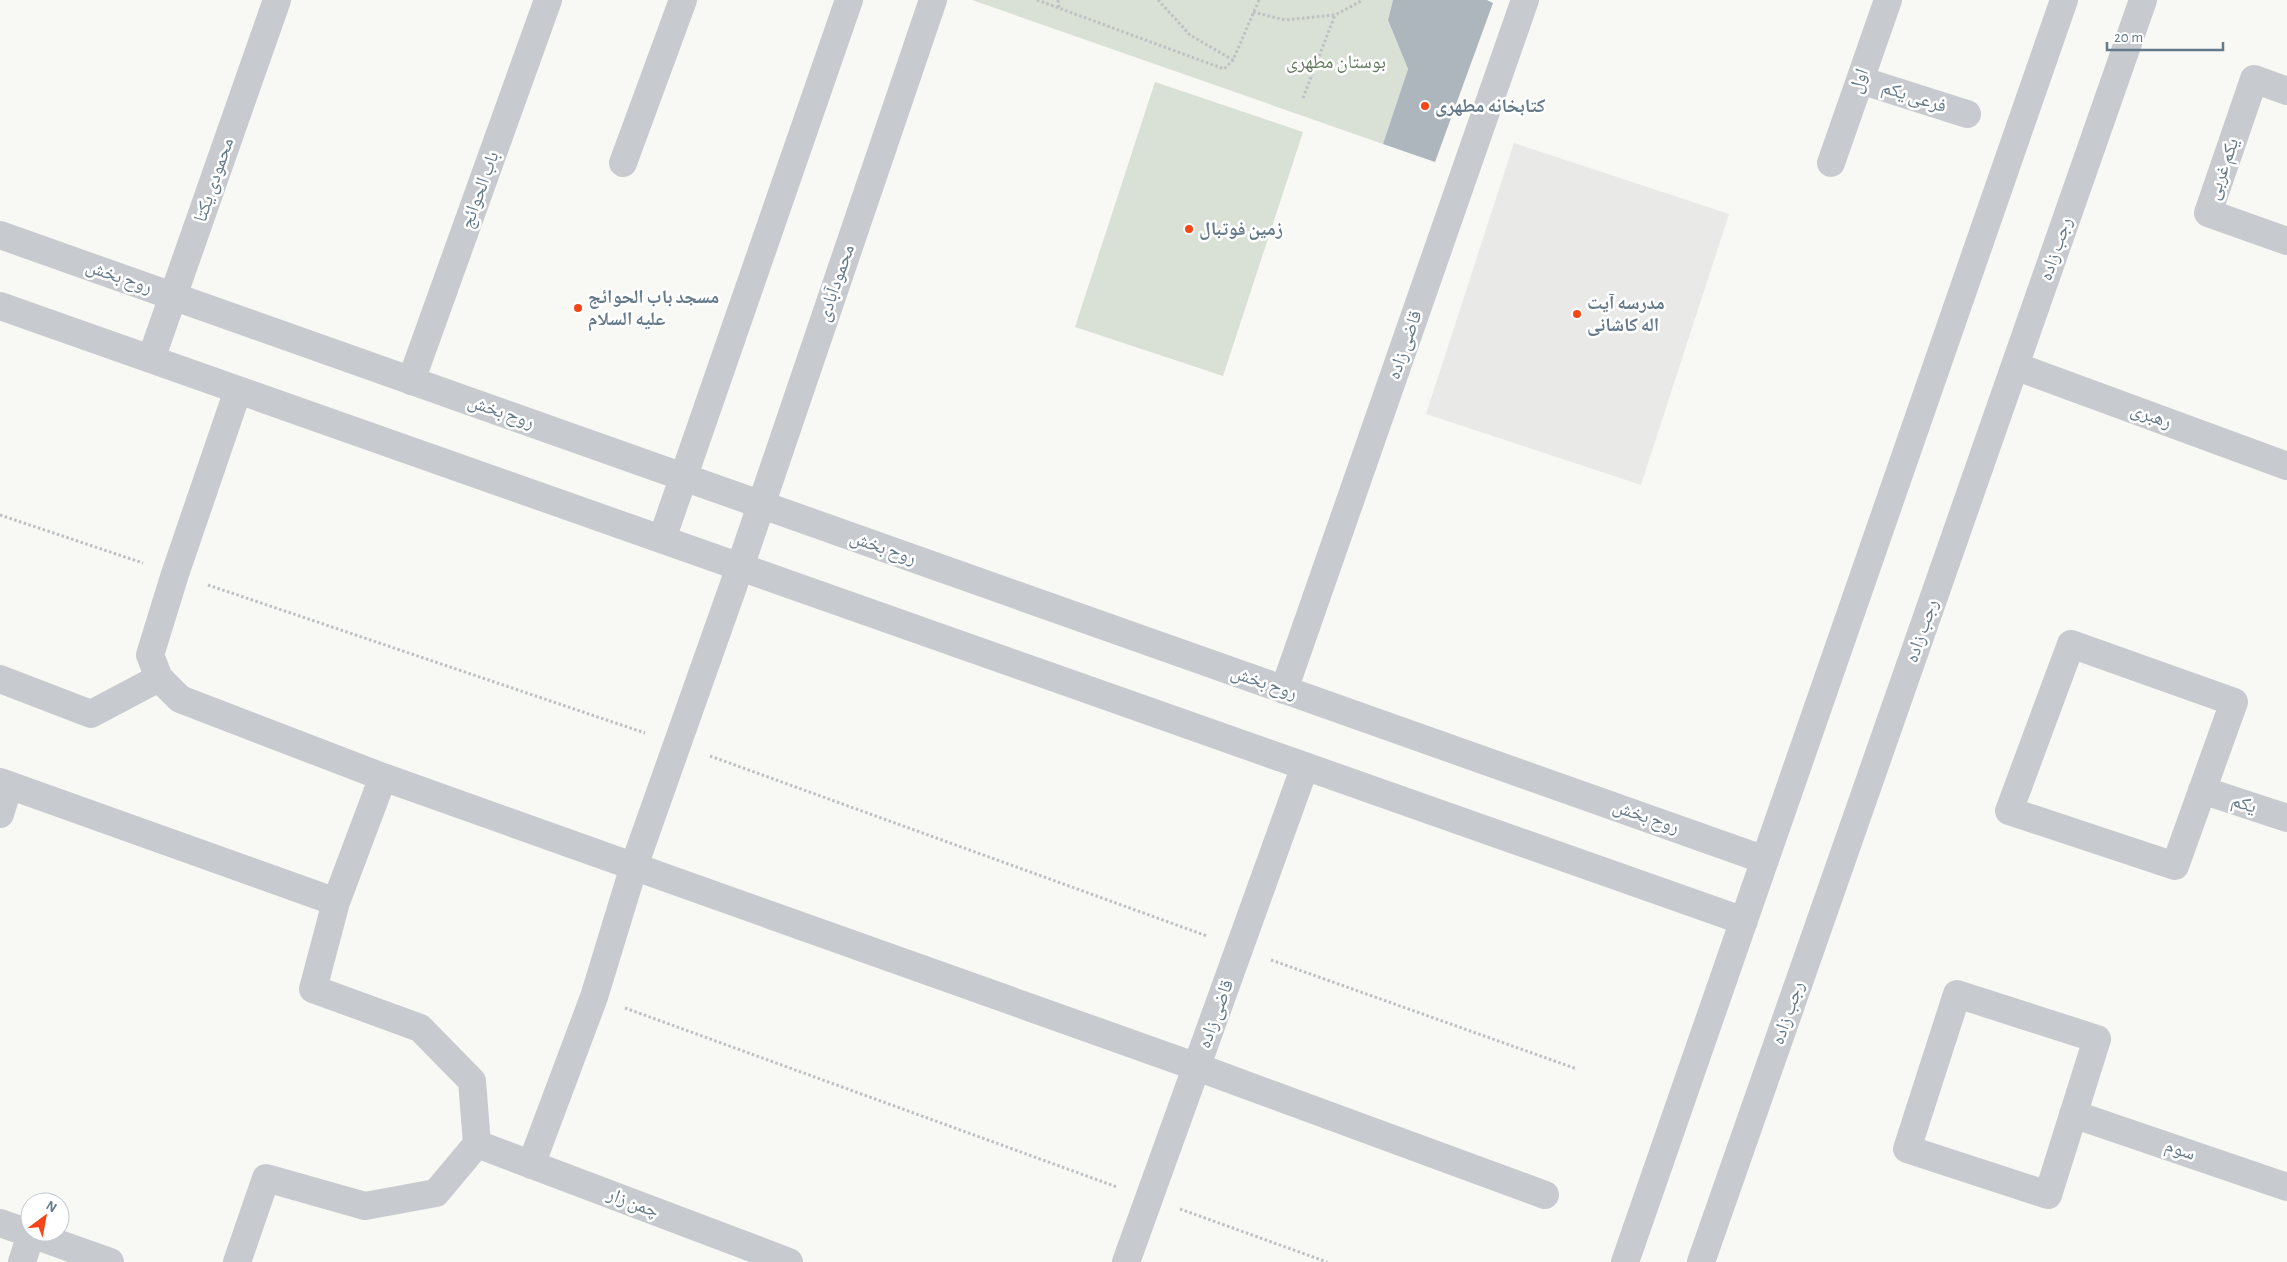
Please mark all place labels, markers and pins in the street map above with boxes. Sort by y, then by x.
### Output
place label: کتابخانه مطهری [1435,97,1546,117]
marker: کتابخانه مطهری [1419,100,1431,112]
place label: زمین فوتبال [1199,220,1283,240]
marker: زمین فوتبال [1183,223,1195,235]
place label: مسجد باب الحوائج علیه السلام [588,288,719,332]
place label: مدرسه آیت اله کاشانی [1587,293,1665,336]
marker: مسجد باب الحوائج علیه السلام [572,302,584,314]
marker: مدرسه آیت اله کاشانی [1571,308,1583,320]

